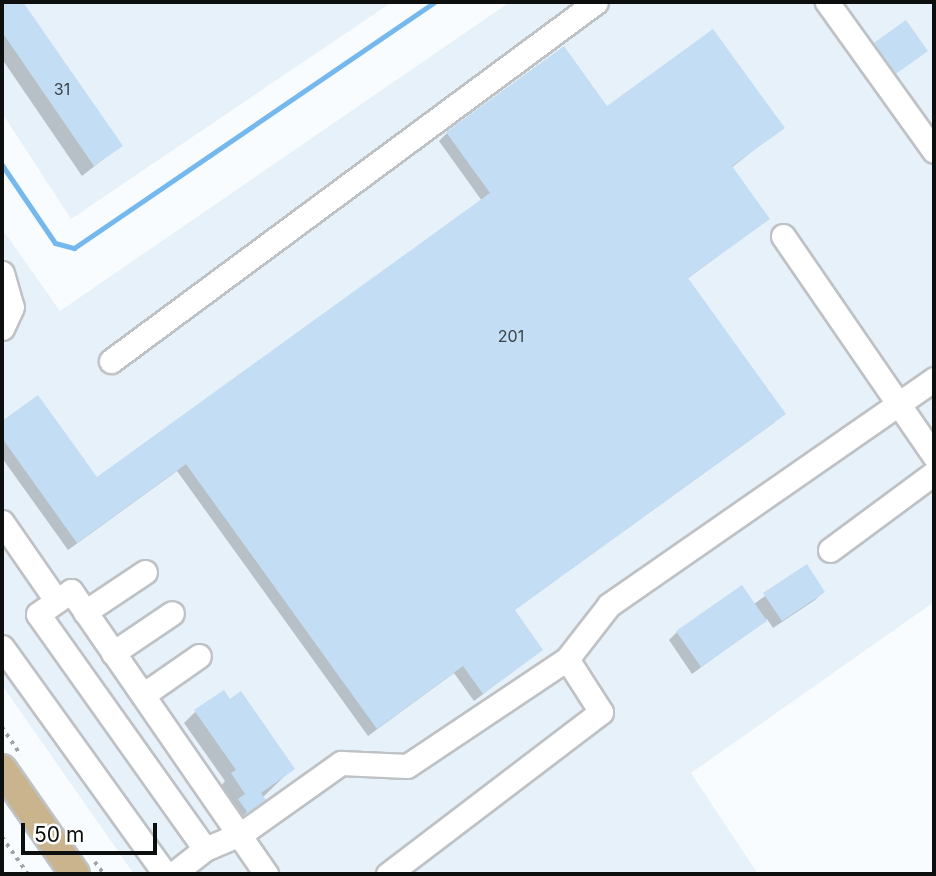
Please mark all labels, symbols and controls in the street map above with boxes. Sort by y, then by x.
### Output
house number: 31 [54,79,70,99]
house number: 201 [498,326,524,346]
scale bar [24,810,161,854]
text: 50 m [34,822,84,847]

